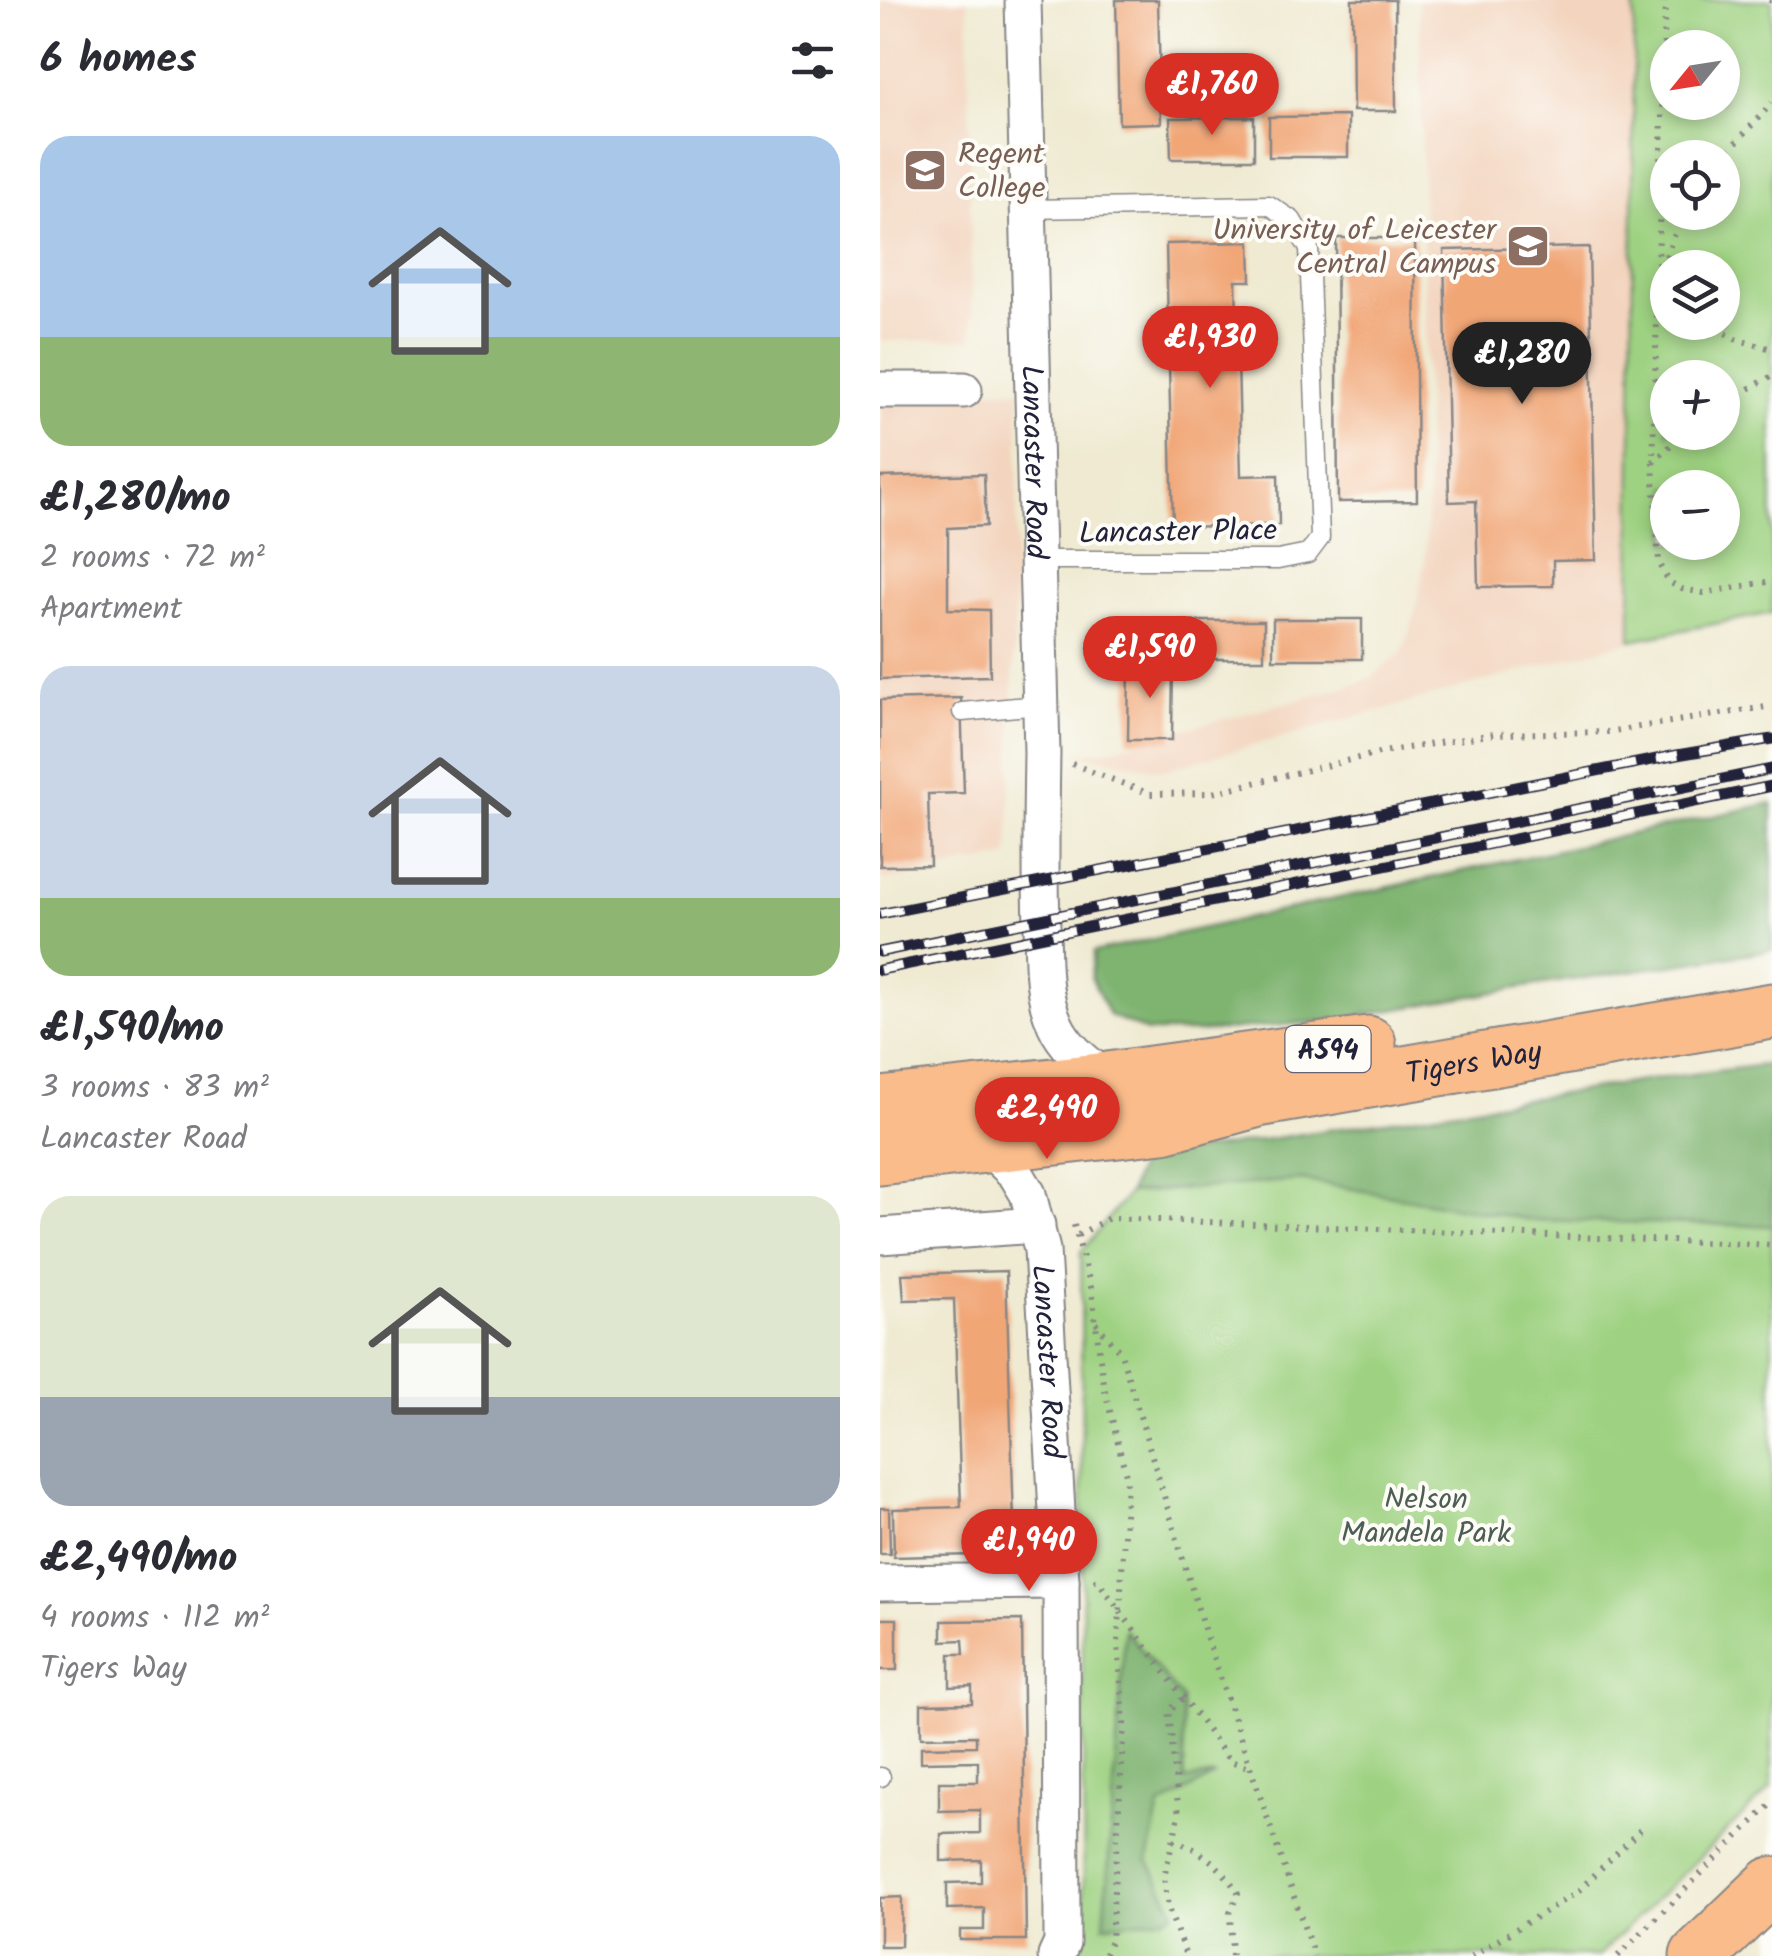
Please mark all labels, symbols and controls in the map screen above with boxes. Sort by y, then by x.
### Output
text: 6 homes [40,27,196,94]
north arrow [1650,30,1740,120]
map controls [1650,30,1740,560]
icon: filters [785,33,840,88]
pin: £1,760 [1131,53,1293,138]
text: £1,760 [1167,60,1257,111]
place label: Regent College [958,131,1046,213]
button: locate [1650,140,1740,230]
school or university icon: Regent College [902,147,948,193]
icon: home [350,201,530,381]
place label: University of Leicester Central Campus [1213,207,1498,289]
school or university icon: University of Leicester Central Campus [1505,223,1551,269]
button: layers [1650,250,1740,340]
pin: £1,930 [1129,306,1291,391]
text: £1,930 [1164,313,1256,364]
pin: £1,280 [1441,322,1603,407]
text: £1,280 [1474,329,1570,380]
button: + [1650,360,1740,450]
street label: Lancaster Road [1006,364,1059,560]
text: £1,280/mo [40,466,231,533]
button: − [1650,470,1740,560]
street label: Lancaster Place [1078,507,1278,559]
text: 2 rooms · 72 m² [40,533,265,584]
text: Apartment [40,584,182,635]
pin: £1,590 [1069,616,1231,701]
text: £1,590 [1105,623,1195,674]
icon: home [350,731,530,911]
text: £1,590/mo [40,996,224,1063]
road number: A594 [1286,1026,1370,1072]
street label: Tigers Way [1402,1029,1547,1099]
text: 3 rooms · 83 m² [40,1063,269,1114]
pin: £2,490 [966,1077,1128,1162]
text: £2,490 [997,1084,1097,1135]
text: Lancaster Road [40,1114,247,1165]
icon: home [350,1261,530,1441]
street label: Lancaster Road [1017,1263,1076,1461]
park label: Nelson Mandela Park [1341,1476,1512,1558]
pin: £1,940 [948,1509,1110,1594]
text: £1,940 [983,1516,1075,1567]
text: £2,490/mo [40,1526,237,1593]
text: 4 rooms · 112 m² [40,1593,269,1644]
text: Tigers Way [40,1644,186,1695]

